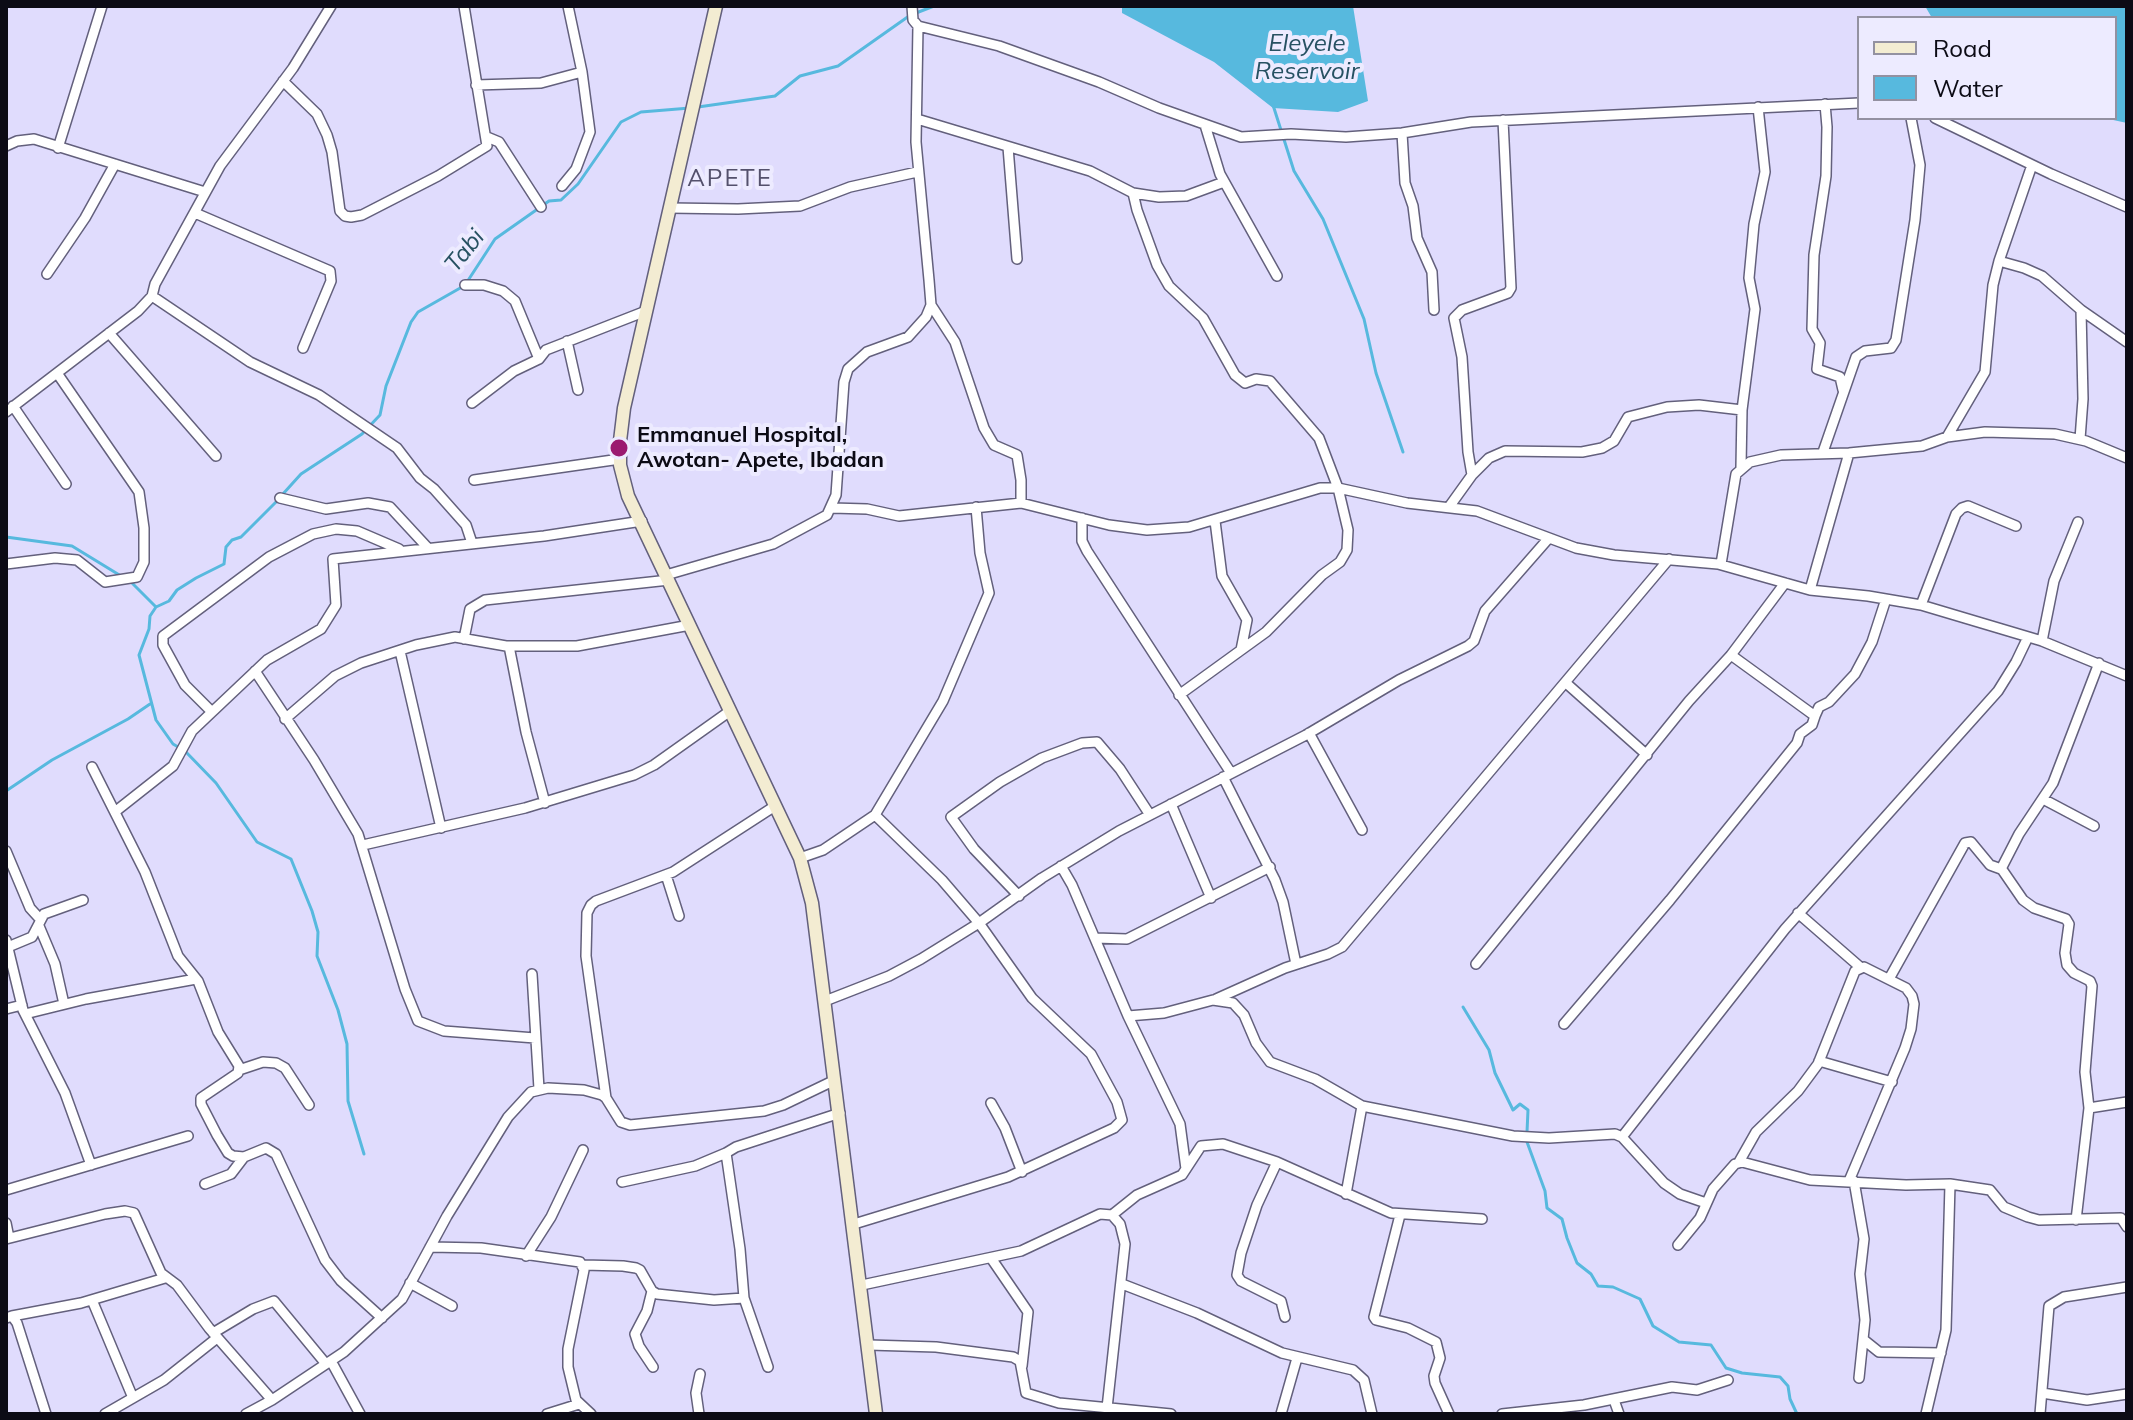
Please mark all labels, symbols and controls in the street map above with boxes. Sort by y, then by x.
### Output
legend [1857,16,2117,120]
water label: Eleyele Reservoir [1255,30,1359,86]
text: Road [1933,33,1992,63]
text: Water [1933,73,2003,103]
district label: APETE [687,165,773,193]
water label: Tabi [439,224,491,278]
place label: Emmanuel Hospital, Awotan- Apete, Ibadan [637,422,884,474]
marker: Emmanuel Hospital, Awotan- Apete, Ibadan [608,437,630,459]

